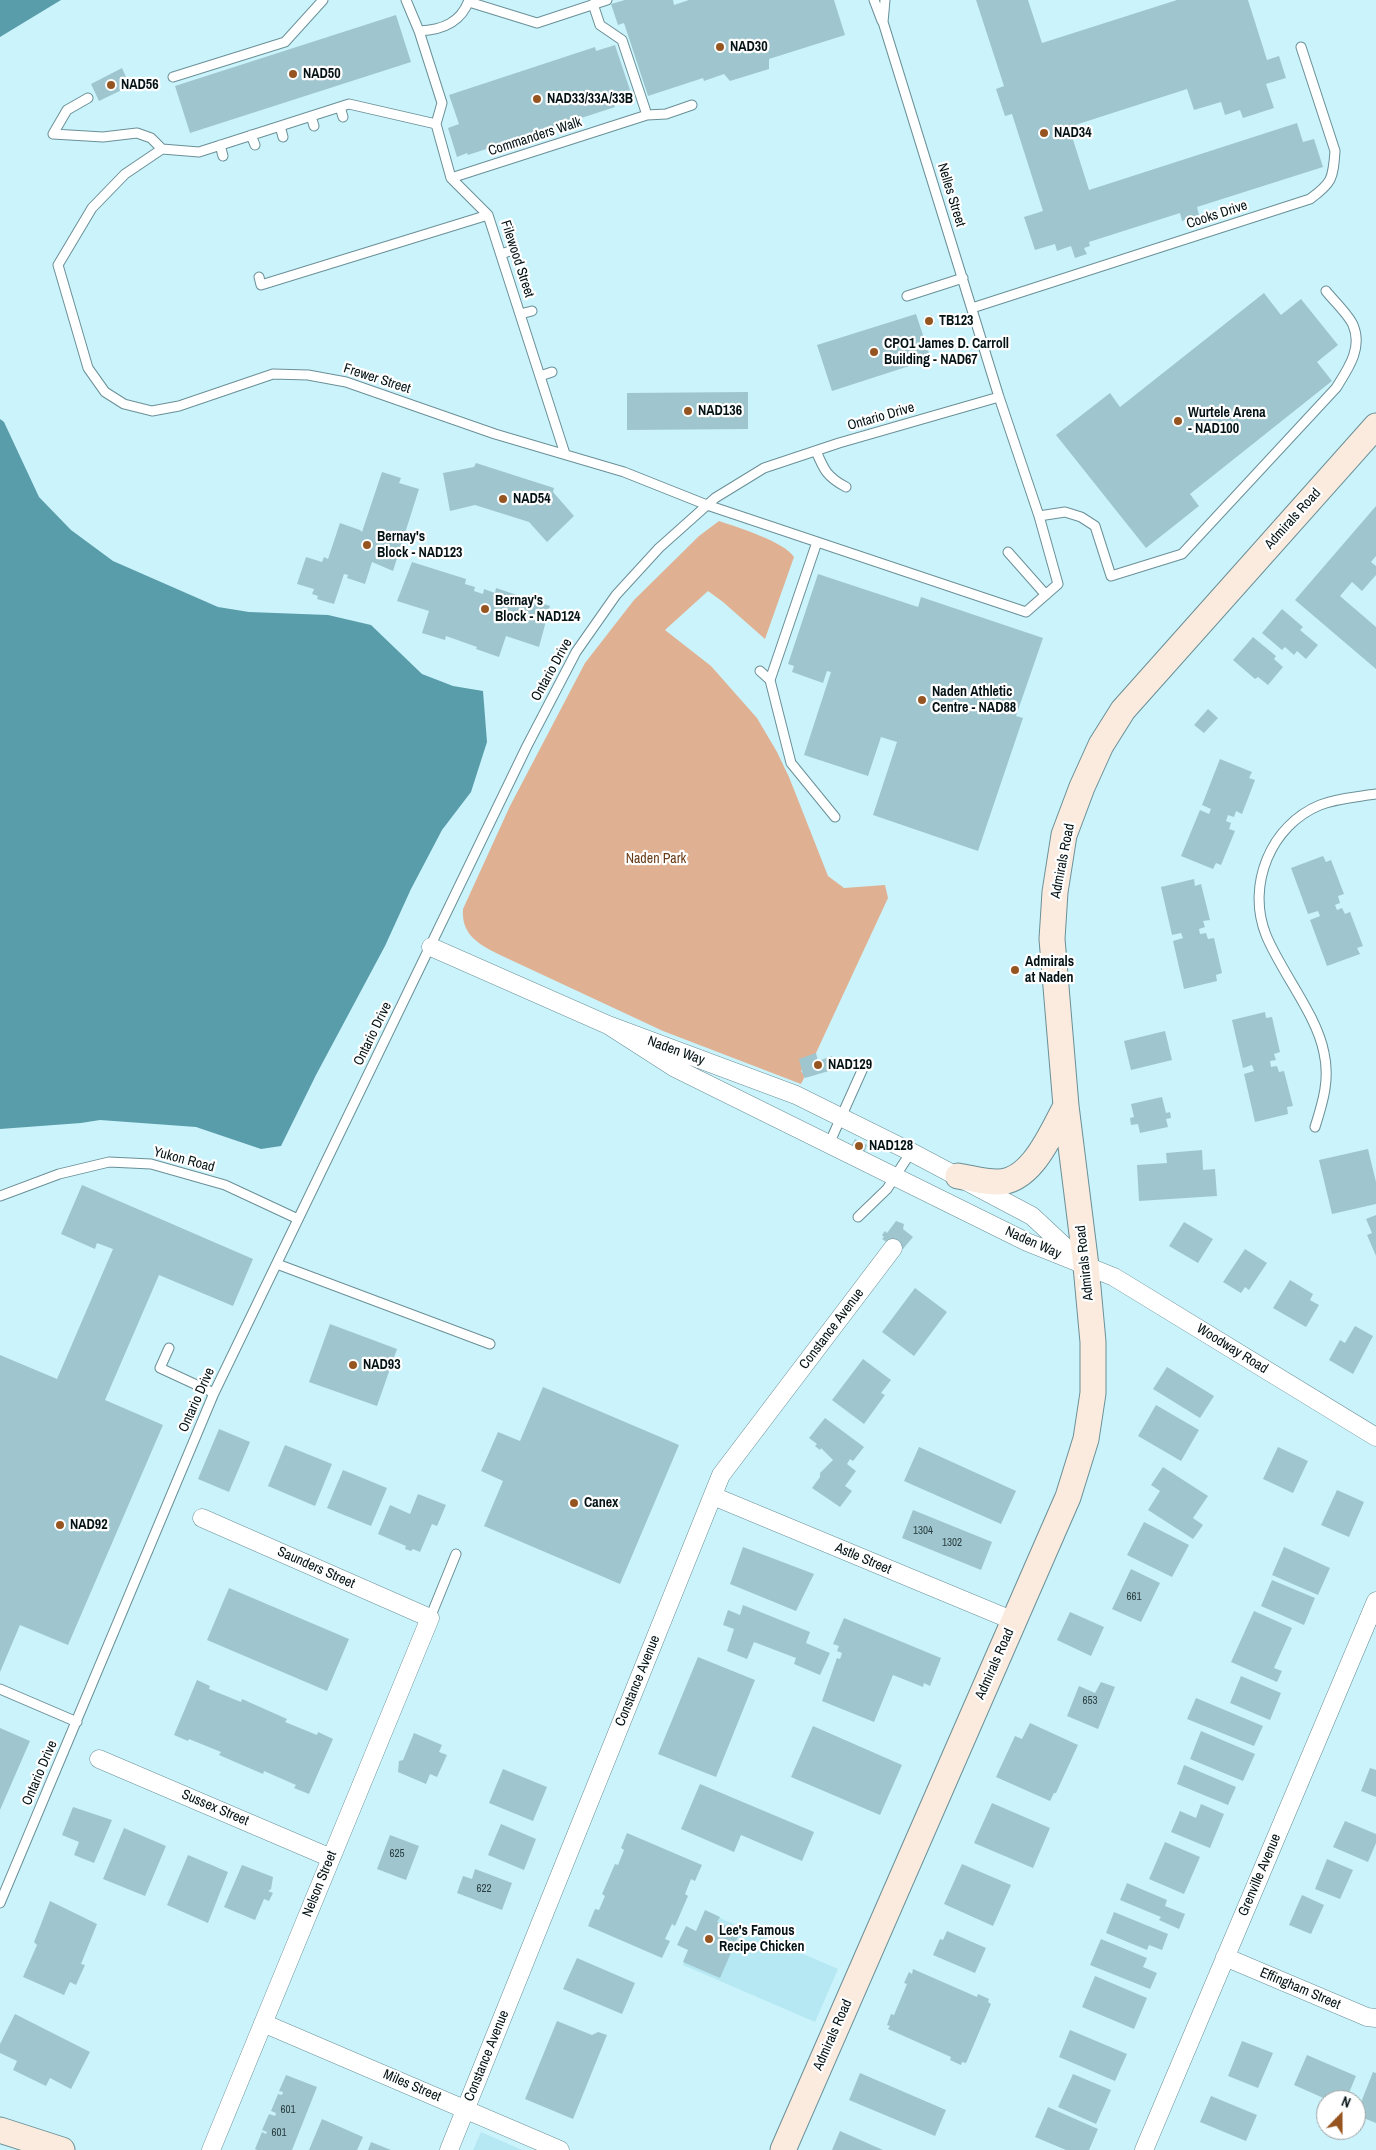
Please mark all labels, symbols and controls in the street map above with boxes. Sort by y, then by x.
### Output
place label: NAD30 [730,39,768,55]
marker: NAD30 [714,41,726,53]
place label: NAD50 [303,66,341,82]
marker: NAD50 [287,68,299,80]
place label: NAD56 [121,77,159,93]
marker: NAD56 [105,79,117,91]
place label: NAD33/33A/33B [547,91,633,107]
marker: NAD33/33A/33B [531,93,543,105]
street label: Commanders Walk [486,114,584,160]
place label: NAD34 [1054,125,1092,141]
marker: NAD34 [1038,127,1050,139]
street label: Nelles Street [933,161,969,229]
street label: Cooks Drive [1184,197,1250,233]
street label: Filewood Street [497,218,537,300]
place label: TB123 [939,313,973,329]
marker: TB123 [923,315,935,327]
place label: CPO1 James D. Carroll Building - NAD67 [884,336,1009,368]
marker: CPO1 James D. Carroll Building - NAD67 [868,346,880,358]
street label: Frewer Street [341,360,413,398]
street label: Ontario Drive [846,399,916,435]
place label: NAD136 [698,403,742,419]
marker: NAD136 [682,405,694,417]
place label: Wurtele Arena - NAD100 [1188,405,1266,438]
marker: Wurtele Arena - NAD100 [1172,415,1184,427]
street label: Admirals Road [1261,485,1325,553]
place label: NAD54 [513,491,551,507]
marker: NAD54 [497,493,509,505]
place label: Bernay's Block - NAD123 [377,529,462,562]
marker: Bernay's Block - NAD123 [361,539,373,551]
place label: Bernay's Block - NAD124 [495,593,580,626]
marker: Bernay's Block - NAD124 [479,603,491,615]
street label: Ontario Drive [528,636,576,704]
place label: Naden Athletic Centre - NAD88 [932,684,1016,716]
marker: Naden Athletic Centre - NAD88 [916,694,928,706]
street label: Admirals Road [1048,822,1078,900]
park label: Naden Park [626,851,686,867]
place label: Admirals at Naden [1025,954,1074,986]
marker: Admirals at Naden [1009,964,1021,976]
street label: Ontario Drive [350,999,396,1069]
street label: Naden Way [645,1033,707,1069]
place label: NAD129 [828,1057,872,1073]
marker: NAD129 [812,1059,824,1071]
place label: NAD128 [869,1138,913,1154]
marker: NAD128 [853,1140,865,1152]
street label: Yukon Road [152,1144,216,1176]
street label: Naden Way [1002,1223,1064,1263]
street label: Admirals Road [1073,1224,1097,1302]
street label: Constance Avenue [796,1285,868,1373]
street label: Woodway Road [1193,1320,1271,1378]
place label: NAD93 [363,1357,401,1373]
marker: NAD93 [347,1359,359,1371]
street label: Ontario Drive [175,1365,219,1435]
place label: Canex [584,1495,618,1511]
marker: Canex [568,1497,580,1509]
place label: NAD92 [70,1517,108,1533]
marker: NAD92 [54,1519,66,1531]
house number: 1304 [913,1524,933,1538]
house number: 1302 [942,1536,962,1550]
street label: Astle Street [832,1540,894,1578]
street label: Saunders Street [275,1543,357,1593]
house number: 661 [1126,1590,1142,1604]
street label: Admirals Road [972,1626,1018,1702]
street label: Constance Avenue [612,1633,664,1729]
house number: 653 [1082,1694,1098,1708]
street label: Ontario Drive [19,1738,61,1808]
street label: Sussex Street [179,1786,251,1830]
street label: Grenville Avenue [1235,1831,1285,1919]
house number: 625 [389,1847,405,1861]
street label: Nelson Street [299,1849,341,1919]
house number: 622 [476,1882,492,1896]
place label: Lee's Famous Recipe Chicken [719,1923,804,1955]
marker: Lee's Famous Recipe Chicken [703,1933,715,1945]
street label: Effingham Street [1257,1964,1343,2014]
street label: Admirals Road [810,1997,856,2073]
street label: Constance Avenue [461,2008,513,2104]
street label: Miles Street [381,2066,443,2106]
north arrow [1316,2090,1366,2140]
text: N [1339,2092,1353,2112]
house number: 601 [280,2103,296,2117]
house number: 601 [271,2126,287,2140]

